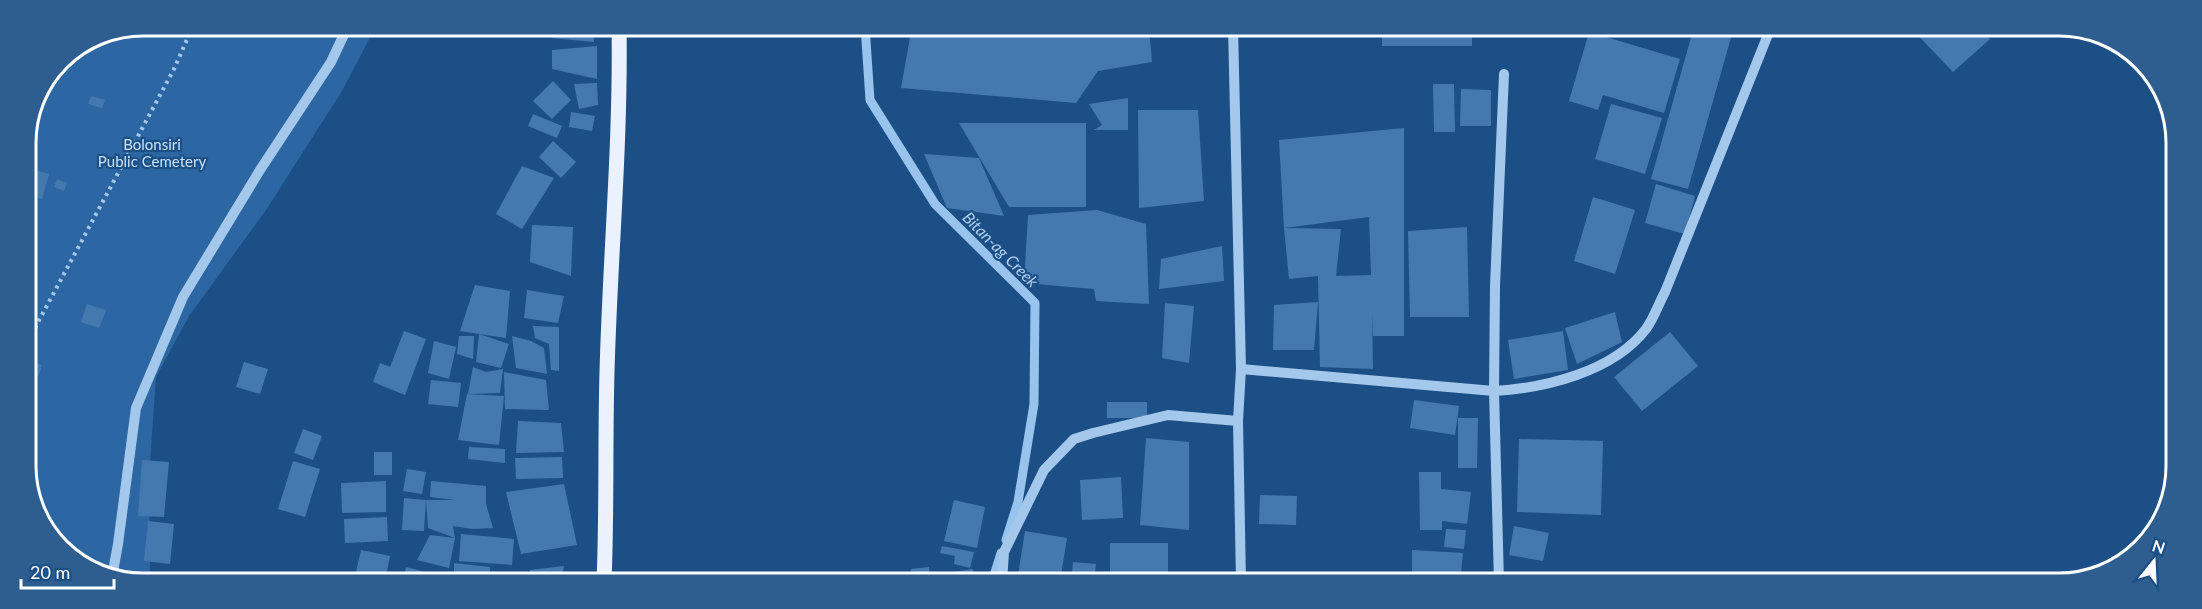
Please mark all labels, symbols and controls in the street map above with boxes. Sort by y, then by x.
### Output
park label: Bolonsiri Public Cemetery [98,135,206,170]
water label: Bitan-ag Creek [959,207,1043,291]
north arrow [2124,531,2184,591]
text: N [2150,535,2168,557]
scale bar [21,552,114,590]
text: 20 m [30,561,70,583]

